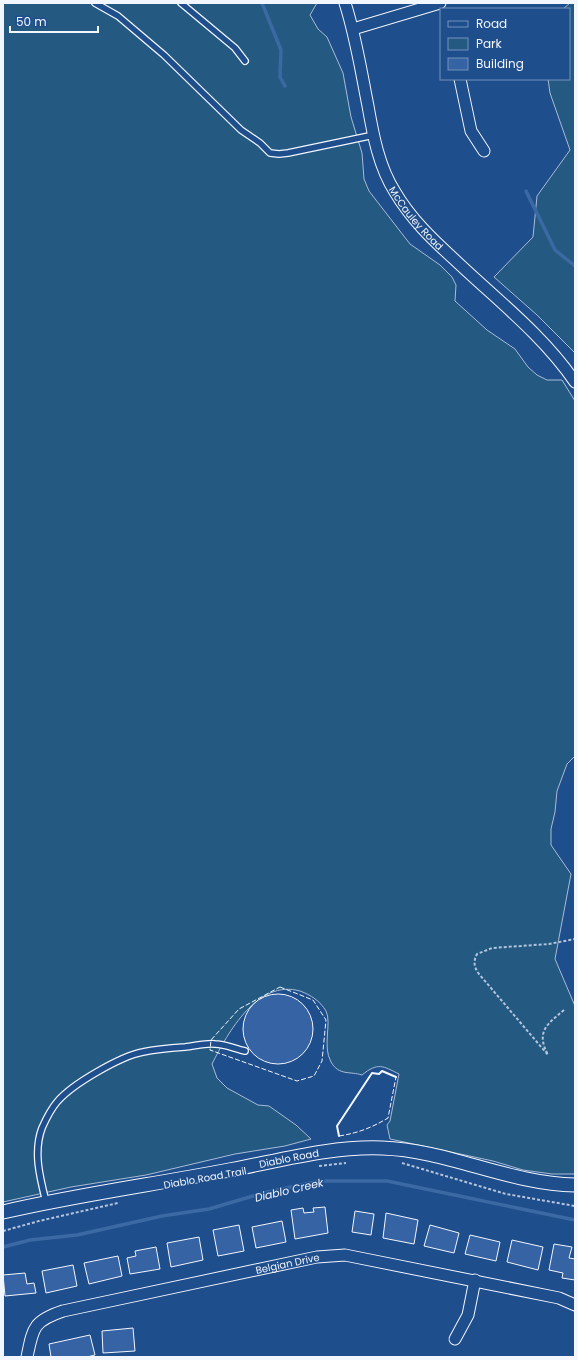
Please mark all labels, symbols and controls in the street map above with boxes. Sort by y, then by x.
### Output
scale bar [10,8,98,34]
legend [440,8,570,80]
text: 50 m [16,13,47,30]
text: Road [476,15,507,32]
text: Park [476,35,503,52]
text: Building [476,55,524,72]
street label: McCauley Road [386,183,447,253]
street label: Diablo Road [258,1145,320,1171]
street label: Diablo Road Trail [162,1163,248,1193]
water label: Diablo Creek [253,1174,326,1206]
street label: Belgian Drive [254,1249,321,1277]

